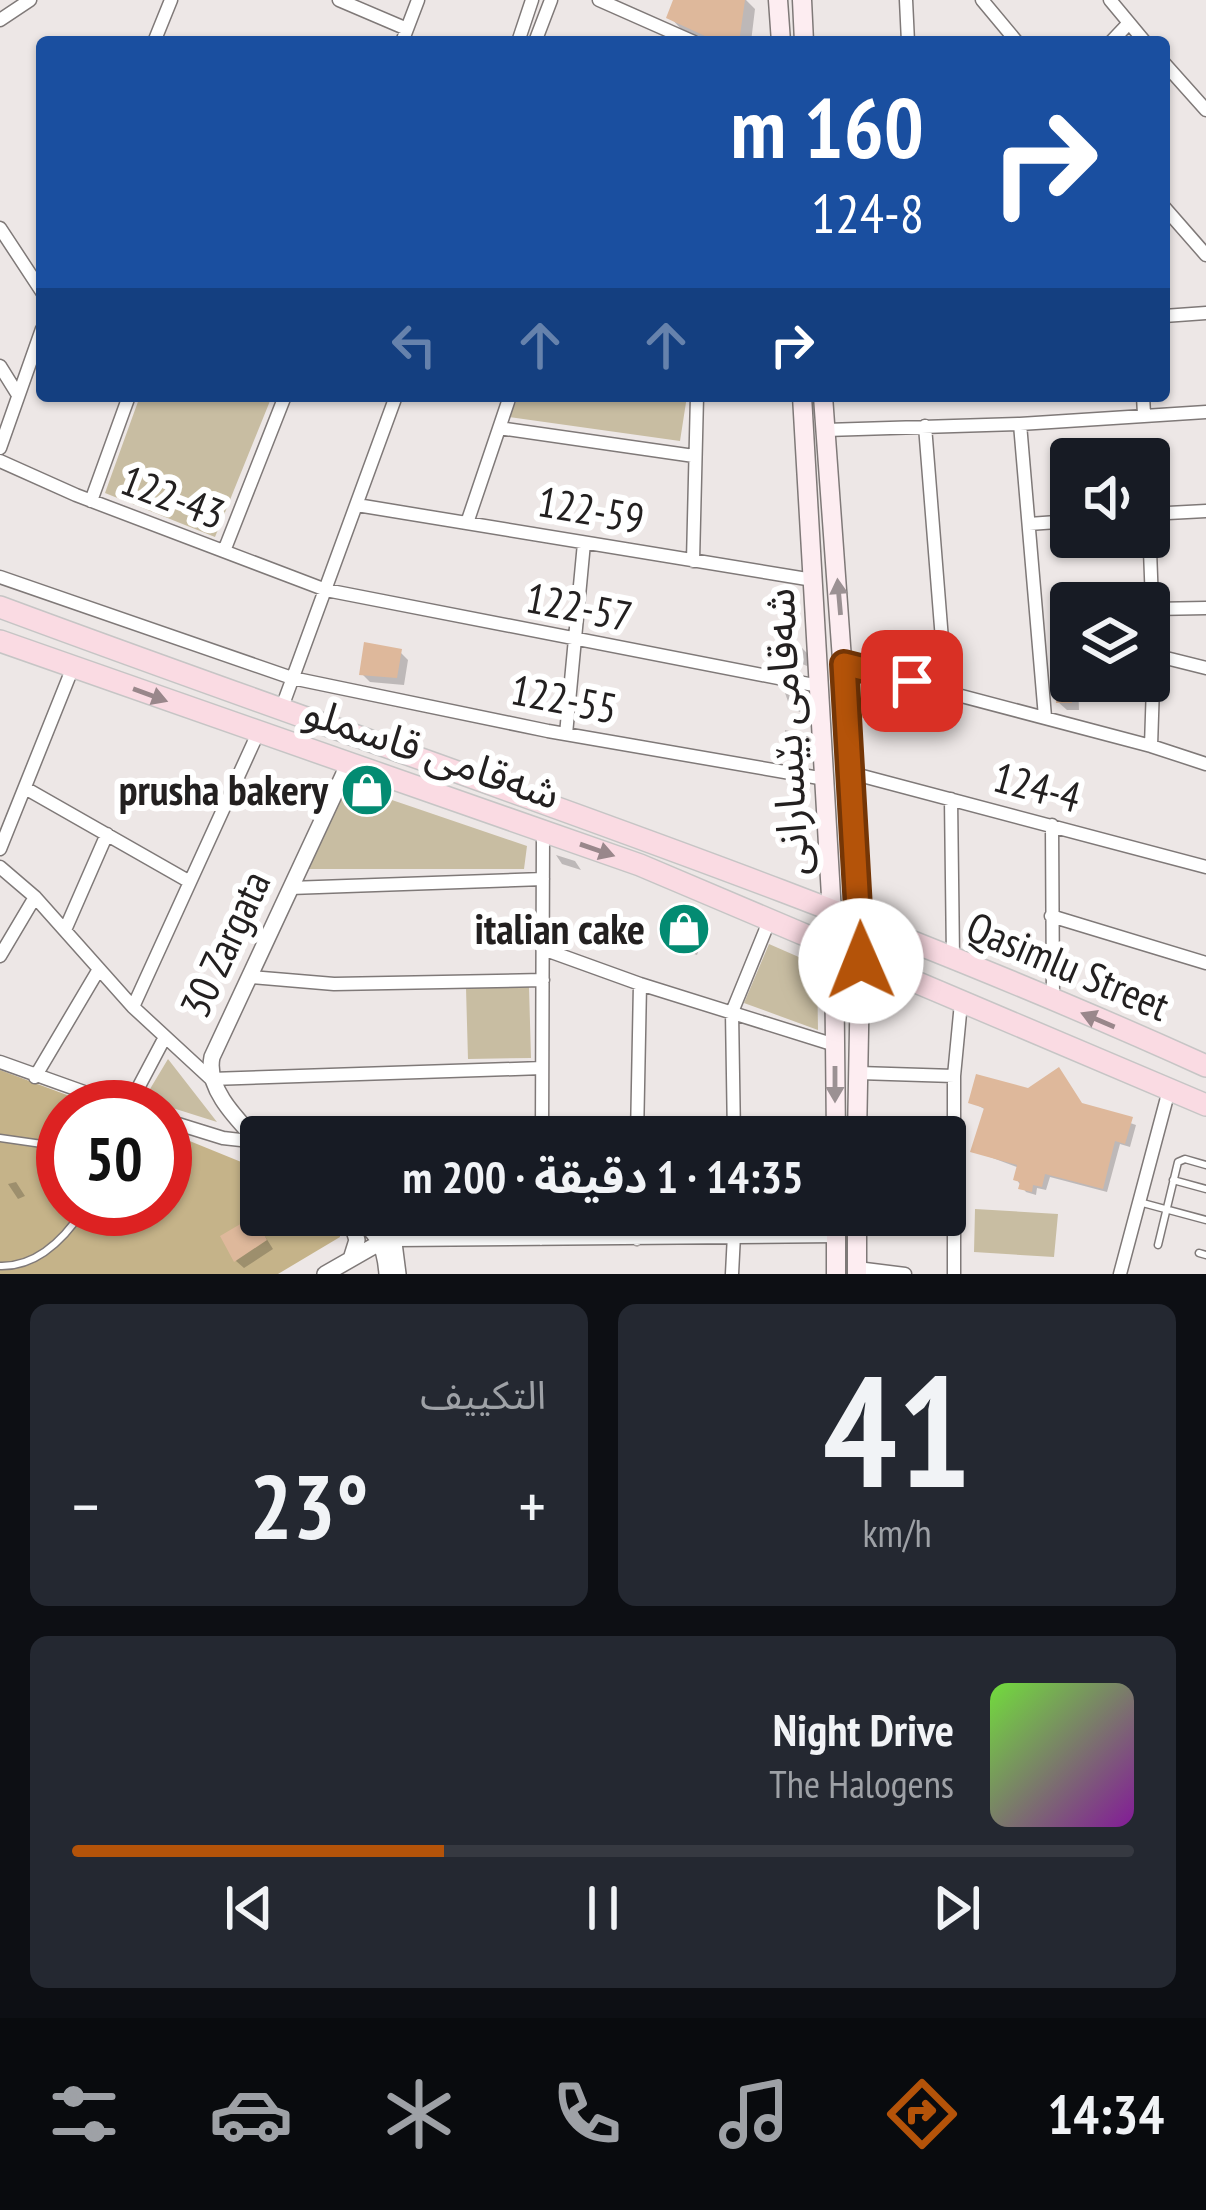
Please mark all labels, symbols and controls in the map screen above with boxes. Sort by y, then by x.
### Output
text: 160 m [731,72,924,181]
icon: right [966,84,1122,240]
text: 124-8 [811,178,924,248]
icon: left [381,312,447,378]
icon: ahead [507,312,573,378]
icon: ahead [633,312,699,378]
icon: right [759,312,825,378]
map controls [1050,438,1170,702]
button: sound [1050,438,1170,558]
street label: 122-43 [114,452,233,541]
street label: 122-59 [534,473,648,546]
street label: 122-57 [521,569,637,644]
one-way arrow [829,578,848,615]
button: layers [1050,582,1170,702]
street label: شەقامی بێسارانی [751,587,820,877]
pin [861,630,963,732]
icon: arrive [879,648,945,714]
street label: 122-55 [506,661,622,736]
street label: شەقامی قاسملو [297,682,567,821]
one-way arrow [132,687,168,705]
street label: 124-4 [988,749,1087,824]
place label: prusha bakery [119,762,329,817]
shop icon: prusha bakery [339,762,395,818]
one-way arrow [579,842,616,861]
street label: 30 Zargata [167,862,282,1026]
position arrow [798,898,924,1024]
street label: Qasimlu Street [959,898,1178,1033]
place label: italian cake [475,901,645,956]
shop icon: italian cake [656,901,712,957]
one-way arrow [1080,1010,1116,1029]
one-way arrow [826,1066,845,1104]
speed limit sign: 50 [36,1080,192,1236]
text: 14:35 · 1 دقيقة · 200 m [403,1147,803,1205]
text: 41 [822,1328,972,1530]
text: التكييف [420,1369,546,1420]
text: 23° [250,1447,368,1564]
text: − [72,1463,99,1548]
text: + [519,1463,546,1548]
text: km/h [862,1507,932,1558]
text: Night Drive [773,1700,954,1758]
text: The Halogens [769,1758,954,1809]
icon: previous [216,1875,282,1941]
icon: pause [570,1875,636,1941]
icon: next [924,1875,990,1941]
icon: filters [42,2072,126,2156]
icon: car [209,2072,293,2156]
icon: climate [377,2072,461,2156]
icon: phone [545,2072,629,2156]
icon: music [712,2072,796,2156]
icon: directions [880,2072,964,2156]
text: 14:34 [1047,2079,1164,2149]

